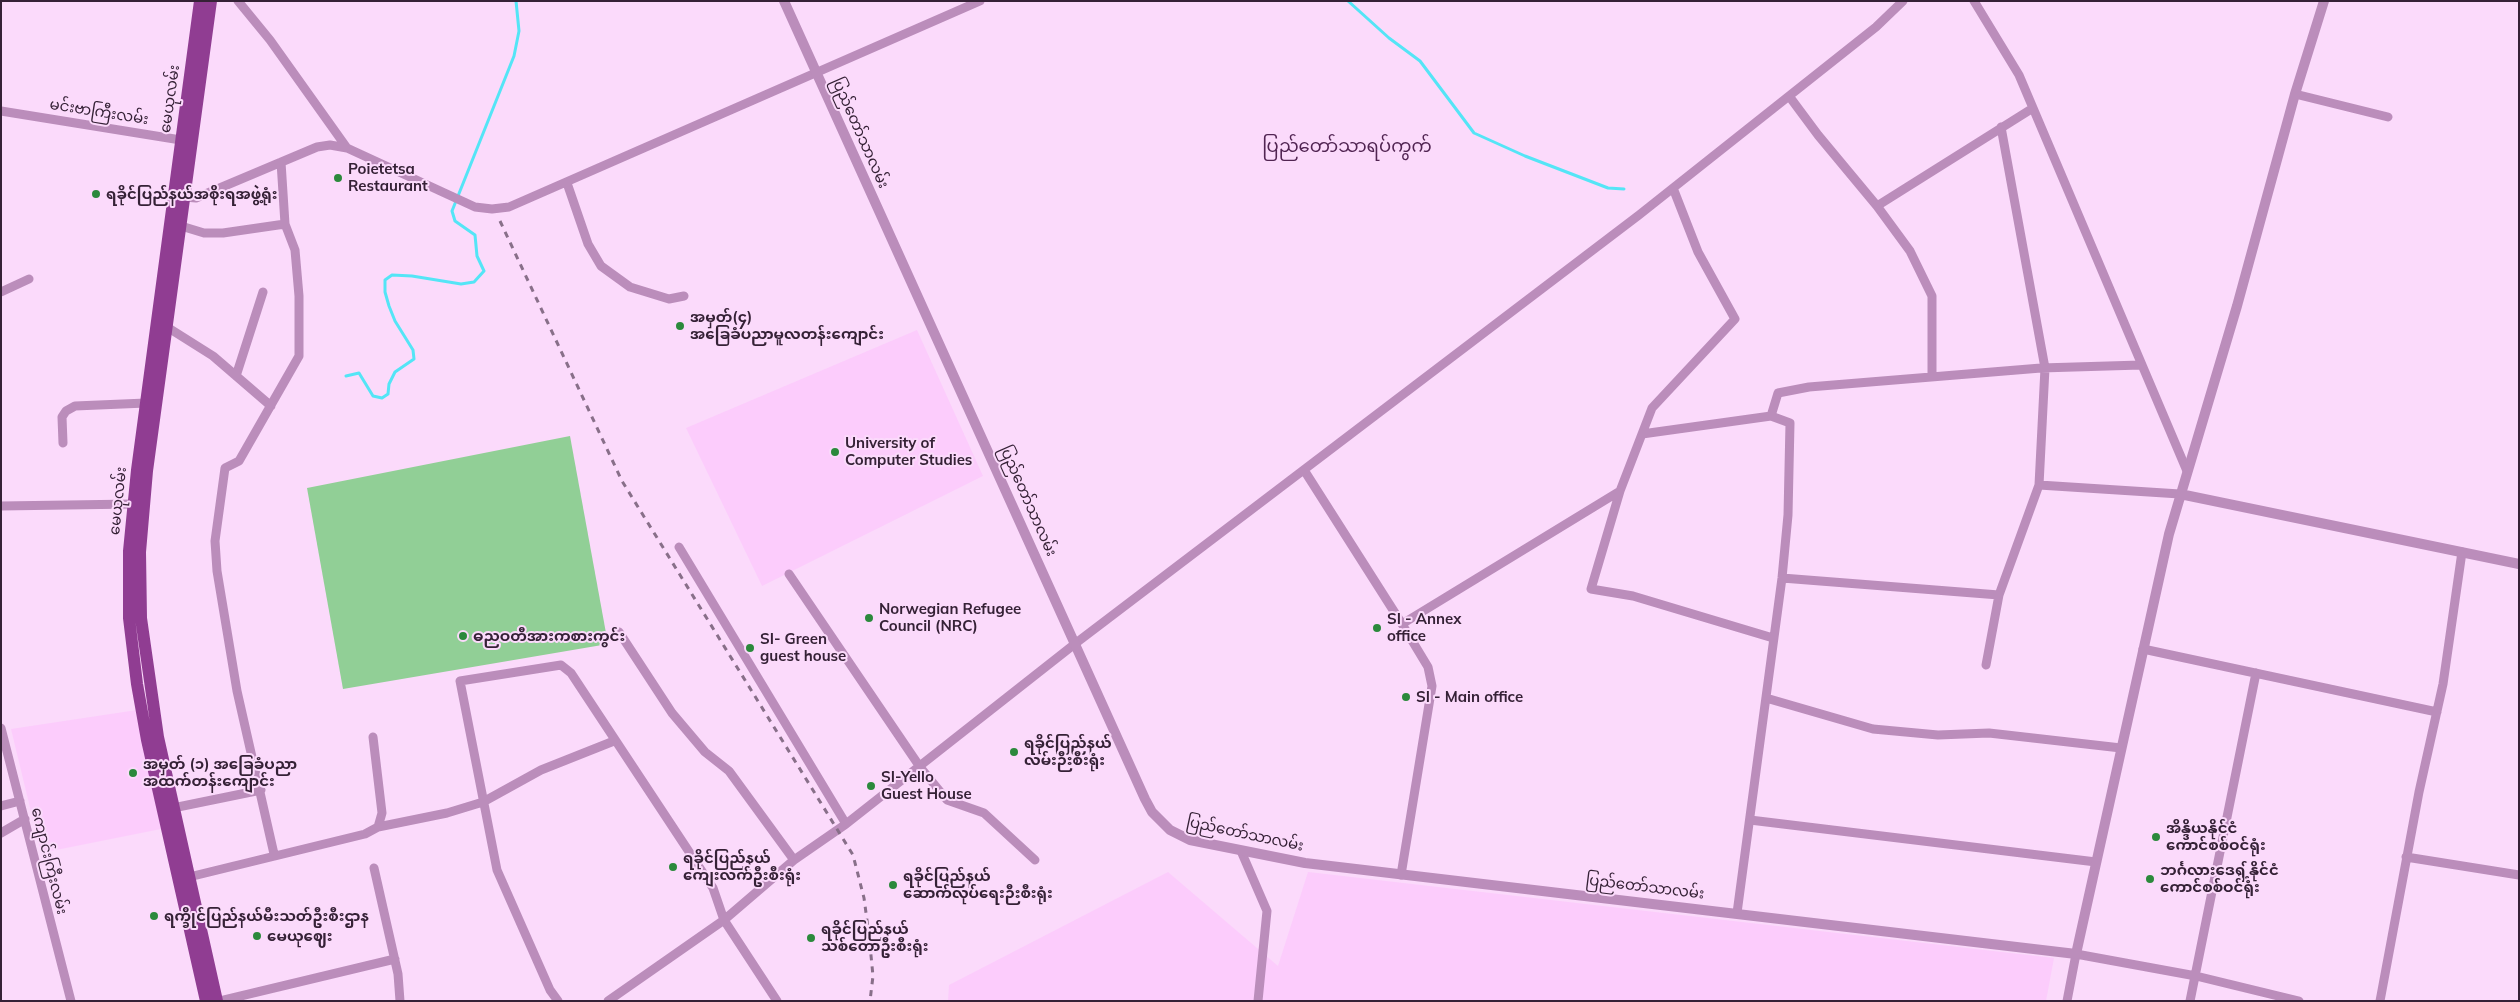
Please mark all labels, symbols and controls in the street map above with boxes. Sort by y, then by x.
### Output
street label: မေယုလမ်း [156,64,184,134]
street label: ပြည်တော်သာလမ်း [828,75,892,191]
street label: မင်းဗာကြီးလမ်း [48,95,150,129]
district label: ပြည်တော်သာရပ်ကွက် [1262,136,1432,158]
place label: Poietetsa Restaurant [348,160,428,195]
marker: Poietetsa Restaurant [332,172,344,184]
place label: ရခိုင်ပြည်နယ်အစိုးရအဖွဲ့ရုံး [106,185,277,203]
marker: ရခိုင်ပြည်နယ်အစိုးရအဖွဲ့ရုံး [90,188,102,200]
place label: အမှတ်(၄) အခြေခံပညာမူလတန်းကျောင်း [690,308,884,343]
marker: အမှတ်(၄) အခြေခံပညာမူလတန်းကျောင်း [674,320,686,332]
place label: University of Computer Studies [845,434,972,469]
street label: ပြည်တော်သာလမ်း [996,443,1060,559]
marker: University of Computer Studies [829,446,841,458]
street label: မေယုလမ်း [105,466,131,536]
place label: Norwegian Refugee Council (NRC) [879,600,1021,635]
place label: SI - Annex office [1387,610,1461,645]
marker: Norwegian Refugee Council (NRC) [863,612,875,624]
marker: SI - Annex office [1371,622,1383,634]
place label: ဓညဝတီအားကစားကွင်း [473,627,625,645]
marker: ဓညဝတီအားကစားကွင်း [457,630,469,642]
place label: SI- Green guest house [760,630,846,665]
marker: SI- Green guest house [744,642,756,654]
place label: SI - Main office [1416,688,1523,706]
marker: SI - Main office [1400,691,1412,703]
place label: ရခိုင်ပြည်နယ် လမ်းဉီးစီးရုံး [1024,734,1112,769]
marker: ရခိုင်ပြည်နယ် လမ်းဉီးစီးရုံး [1008,746,1020,758]
place label: အမှတ် (၁) အခြေခံပညာ အထက်တန်းကျောင်း [143,755,297,790]
marker: အမှတ် (၁) အခြေခံပညာ အထက်တန်းကျောင်း [127,767,139,779]
place label: SI-Yello Guest House [881,768,972,803]
marker: SI-Yello Guest House [865,780,877,792]
street label: ကျောင်းကြီးလမ်း [27,806,71,916]
street label: ပြည်တော်သာလမ်း [1185,813,1305,855]
place label: အိန္ဒိယနိုင်ငံ ကောင်စစ်ဝင်ရုံး [2166,819,2266,854]
marker: အိန္ဒိယနိုင်ငံ ကောင်စစ်ဝင်ရုံး [2150,831,2162,843]
place label: ရခိုင်ပြည်နယ် ကျေးလက်ဦးစီးရုံး [683,849,801,884]
marker: ရခိုင်ပြည်နယ် ကျေးလက်ဦးစီးရုံး [667,861,679,873]
place label: ဘင်္ဂလားဒေရှ့်နိုင်ငံ ကောင်စစ်ဝင်ရုံး [2160,861,2279,896]
place label: ရခိုင်ပြည်နယ် ဆောက်လုပ်ရေးဉီးစီးရုံး [903,867,1053,902]
street label: ပြည်တော်သာလမ်း [1585,871,1705,903]
marker: ဘင်္ဂလားဒေရှ့်နိုင်ငံ ကောင်စစ်ဝင်ရုံး [2144,873,2156,885]
marker: ရခိုင်ပြည်နယ် ဆောက်လုပ်ရေးဉီးစီးရုံး [887,879,899,891]
place label: ရက္ခိုင်ပြည်နယ်မီးသတ်ဦးစီးဌာန [164,907,369,925]
marker: ရက္ခိုင်ပြည်နယ်မီးသတ်ဦးစီးဌာန [148,910,160,922]
place label: ရခိုင်ပြည်နယ် သစ်တောဦးစီးရုံး [821,920,929,955]
place label: မေယုဈေး [267,927,333,945]
marker: မေယုဈေး [251,930,263,942]
marker: ရခိုင်ပြည်နယ် သစ်တောဦးစီးရုံး [805,932,817,944]

